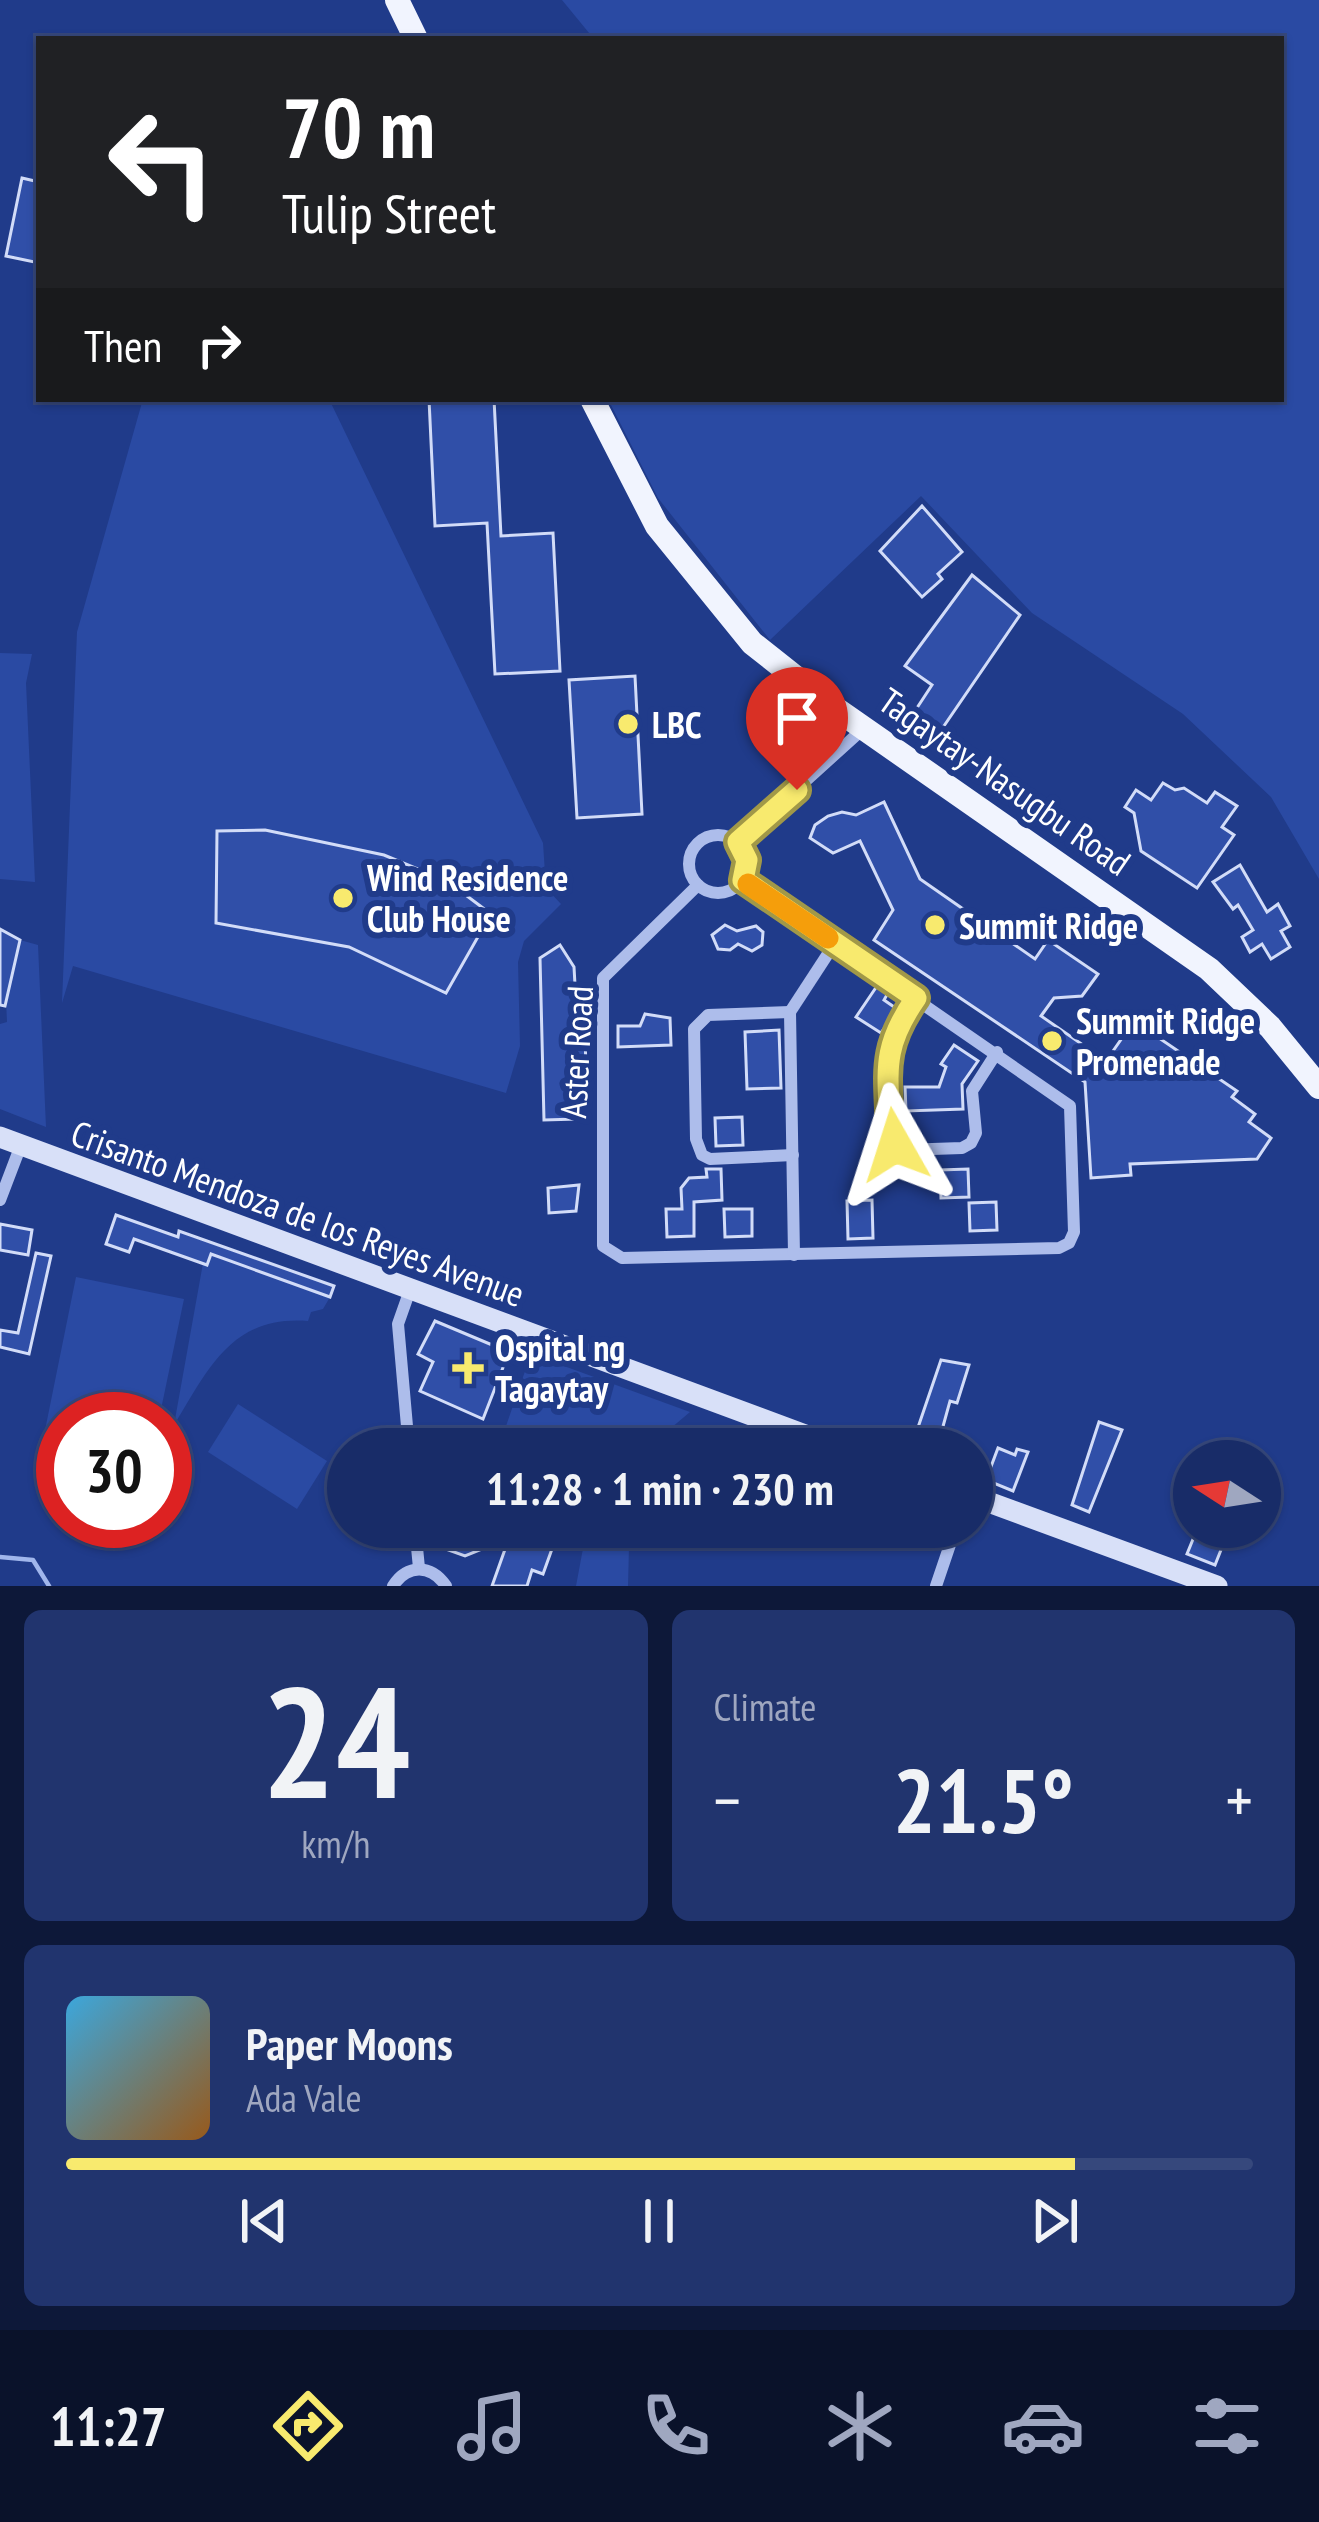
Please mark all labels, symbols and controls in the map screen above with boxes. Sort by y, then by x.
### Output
text: 70 m [282,72,435,181]
icon: left [84,84,240,240]
text: Tulip Street [282,178,496,248]
icon: right [186,312,252,378]
text: Then [84,316,162,374]
pin [746,667,848,790]
street label: Tagaytay-Nasugbu Road [870,677,1140,885]
icon: arrive [764,685,830,751]
place label: LBC [652,701,701,748]
marker: LBC [615,711,641,737]
place label: Wind Residence Club House [366,854,568,942]
marker: Wind Residence Club House [330,885,356,911]
place label: Summit Ridge [959,902,1138,949]
marker: Summit Ridge [922,912,948,938]
street label: Aster Road [549,985,603,1119]
place label: Summit Ridge Promenade [1076,997,1255,1085]
marker: Summit Ridge Promenade [1039,1028,1065,1054]
position arrow [832,1082,958,1208]
street label: Crisanto Mendoza de los Reyes Avenue [65,1109,531,1317]
place label: Ospital ng Tagaytay [495,1324,625,1412]
marker: Ospital ng Tagaytay [452,1352,484,1384]
speed limit sign: 30 [36,1392,192,1548]
north arrow [1173,1440,1281,1548]
map controls [1173,1440,1281,1548]
text: 11:28 · 1 min · 230 m [486,1459,834,1517]
text: 24 [261,1639,410,1841]
text: Climate [714,1681,816,1732]
text: 21.5° [893,1741,1074,1858]
text: − [714,1757,741,1842]
text: + [1226,1757,1253,1842]
text: km/h [301,1818,370,1869]
text: Paper Moons [246,2014,453,2072]
text: Ada Vale [246,2072,362,2123]
icon: previous [231,2188,297,2254]
icon: pause [626,2188,692,2254]
icon: next [1022,2188,1088,2254]
icon: directions [266,2384,350,2468]
icon: music [450,2384,534,2468]
icon: phone [634,2384,718,2468]
icon: climate [818,2384,902,2468]
icon: car [1001,2384,1085,2468]
icon: filters [1185,2384,1269,2468]
text: 11:27 [50,2391,167,2461]

